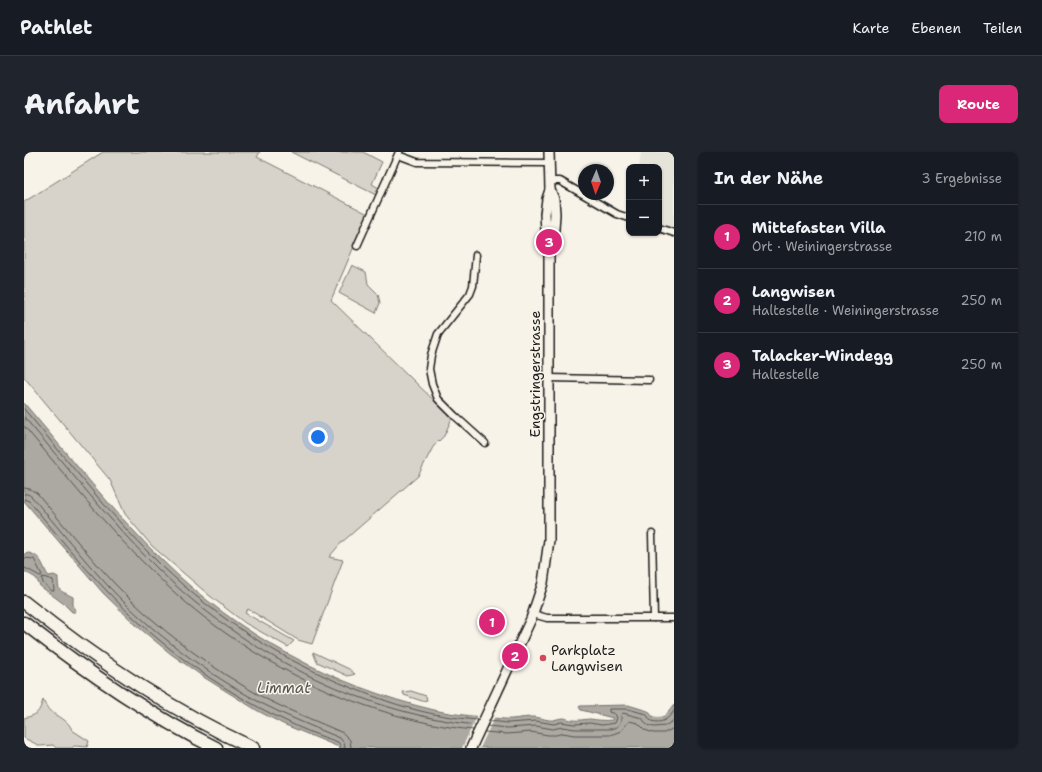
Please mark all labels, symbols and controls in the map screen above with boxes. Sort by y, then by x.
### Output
text: Pathlet [20,15,92,40]
text: Karte [853,19,890,37]
text: Ebenen [912,19,961,37]
text: Teilen [983,19,1022,37]
text: Anfahrt [24,85,140,123]
button: Route [939,85,1018,123]
north arrow [578,164,614,200]
map controls [626,164,662,236]
button: + [626,164,662,200]
text: In der Nähe [714,167,823,189]
text: 3 Ergebnisse [922,170,1002,187]
button: − [626,200,662,236]
text: Mittefasten Villa [752,218,886,238]
pin: 3 [536,227,562,257]
text: 1 [724,228,730,245]
text: 210 m [964,228,1002,245]
text: Ort · Weiningerstrasse [752,238,892,255]
text: Langwisen [752,282,835,302]
text: 2 [722,292,732,309]
text: 250 m [961,292,1002,309]
text: Haltestelle · Weiningerstrasse [752,302,939,319]
street label: Engstringerstrasse [526,311,544,437]
text: Talacker-Windegg [752,346,893,366]
text: 3 [722,356,732,373]
text: 250 m [961,356,1002,373]
text: Haltestelle [752,366,819,383]
your location [308,427,328,447]
pin: 1 [479,607,505,637]
pin: 2 [502,641,528,671]
place label: Parkplatz Langwisen [551,641,623,675]
marker: Parkplatz Langwisen [538,653,548,663]
water label: Limmat [257,678,311,698]

